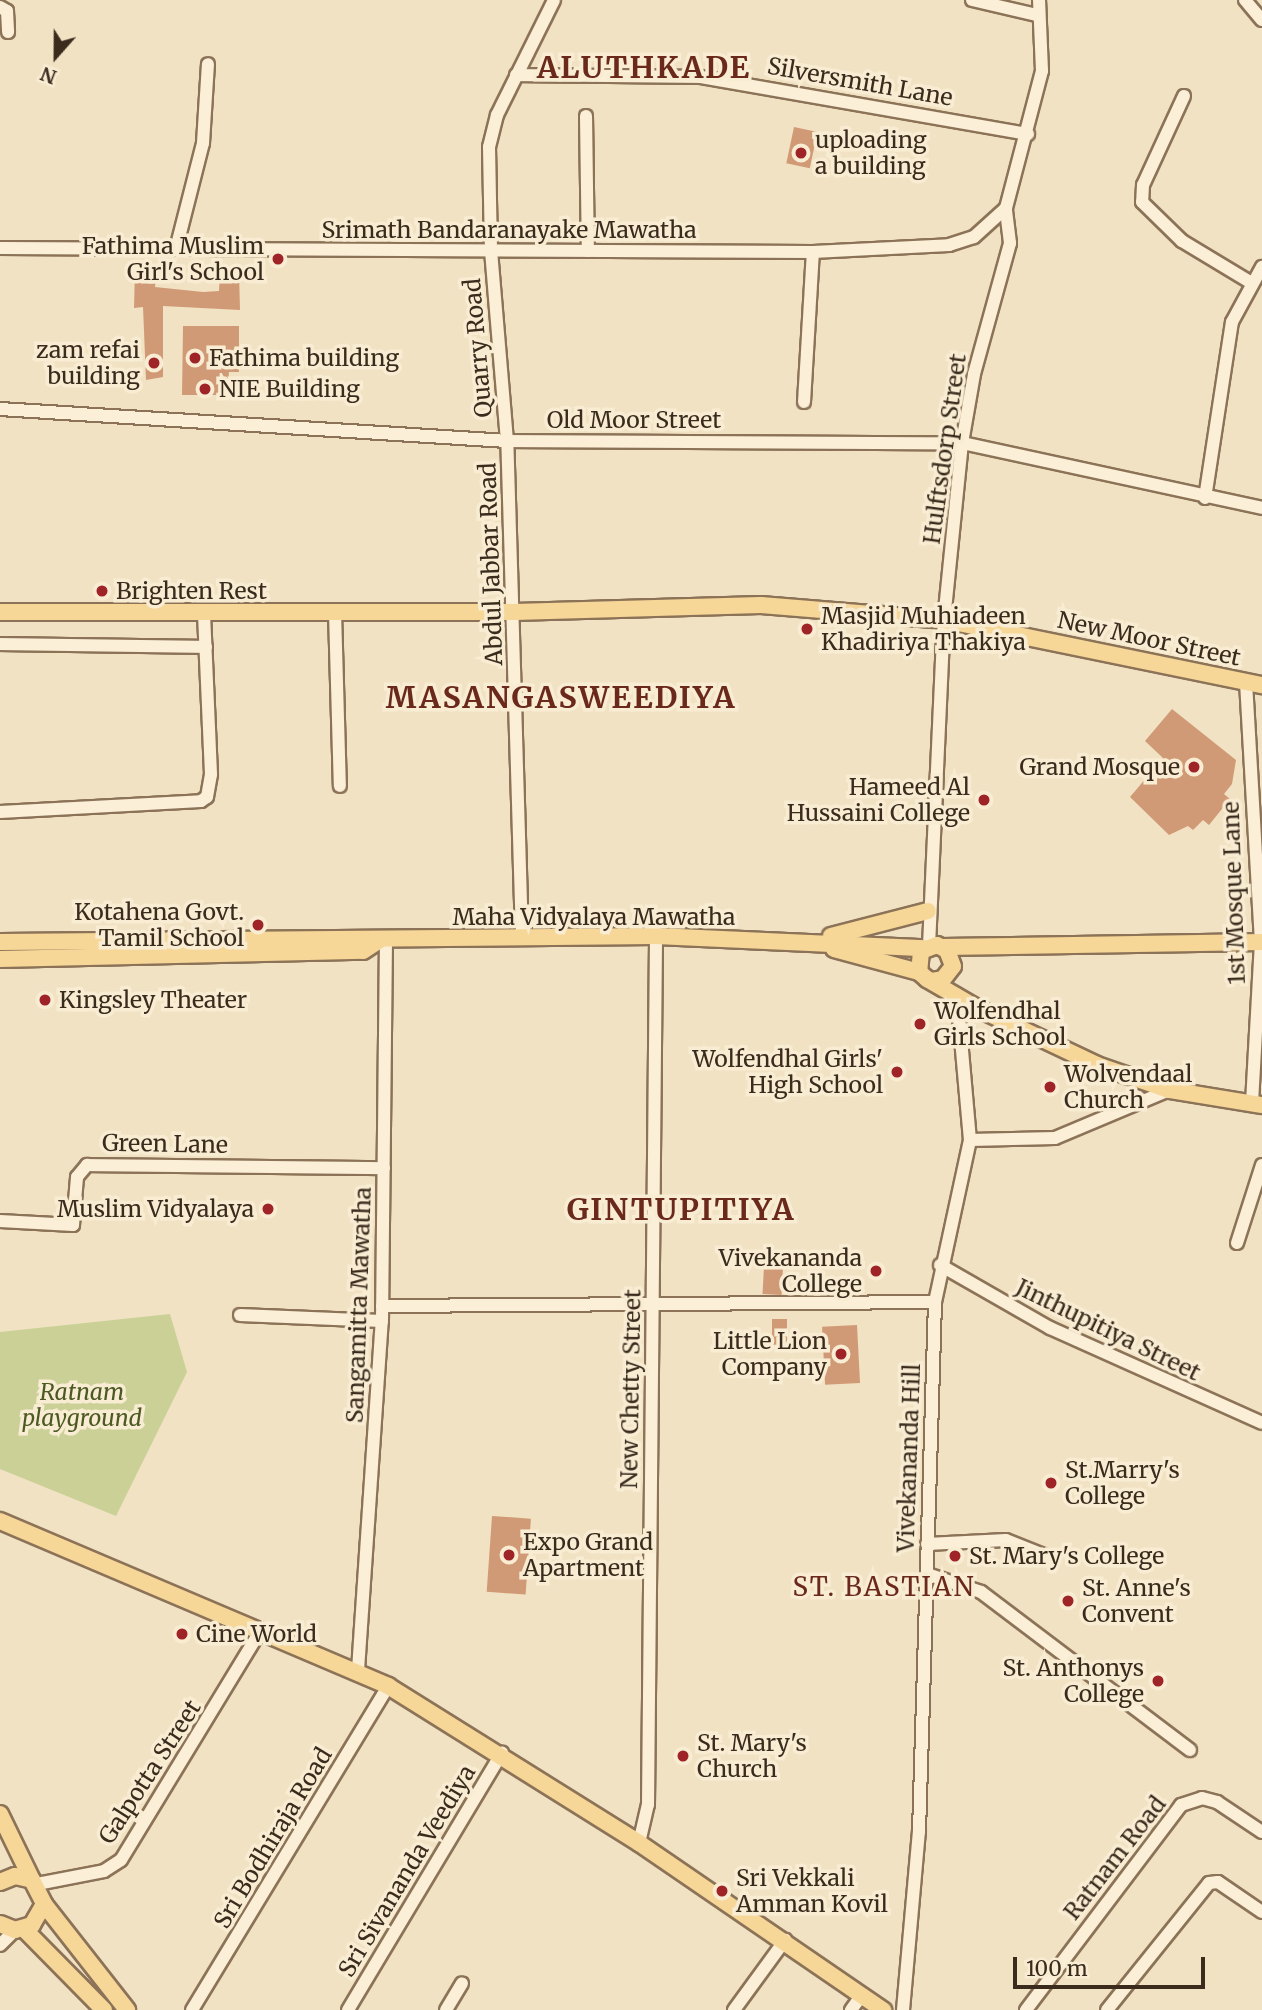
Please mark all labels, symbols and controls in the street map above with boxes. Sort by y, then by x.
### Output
north arrow [21,21,91,91]
district label: ALUTHKADE [538,49,750,85]
street label: Silversmith Lane [765,52,955,112]
text: N [37,62,60,90]
place label: uploading a building [815,126,927,180]
marker: uploading a building [793,145,809,161]
street label: Srimath Bandaranayake Mawatha [322,216,696,244]
place label: Fathima Muslim Girl's School [82,232,264,286]
marker: Fathima Muslim Girl's School [270,251,286,267]
street label: Quarry Road [458,277,498,419]
place label: zam refai building [36,336,140,390]
place label: Fathima building [209,344,399,372]
marker: Fathima building [187,350,203,366]
street label: Hulftsdorp Street [918,352,972,546]
marker: zam refai building [146,355,162,371]
place label: NIE Building [219,375,360,403]
marker: NIE Building [197,381,213,397]
street label: Old Moor Street [547,406,721,434]
street label: Abdul Jabbar Road [474,462,508,666]
place label: Brighten Rest [116,577,267,605]
marker: Brighten Rest [94,583,110,599]
place label: Masjid Muhiadeen Khadiriya Thakiya [821,602,1026,656]
street label: New Moor Street [1055,606,1243,672]
marker: Masjid Muhiadeen Khadiriya Thakiya [799,621,815,637]
district label: MASANGASWEEDIYA [388,679,734,715]
place label: Grand Mosque [1019,753,1180,781]
marker: Grand Mosque [1186,759,1202,775]
place label: Hameed Al Hussaini College [787,773,970,827]
marker: Hameed Al Hussaini College [976,792,992,808]
street label: 1st Mosque Lane [1217,801,1251,985]
place label: Kotahena Govt. Tamil School [74,898,244,952]
street label: Maha Vidyalaya Mawatha [453,903,735,931]
marker: Kotahena Govt. Tamil School [250,917,266,933]
place label: Kingsley Theater [59,986,247,1014]
marker: Kingsley Theater [37,992,53,1008]
place label: Wolfendhal Girls School [934,997,1066,1051]
marker: Wolfendhal Girls School [912,1016,928,1032]
place label: Wolfendhal Girls' High School [693,1045,883,1099]
place label: Wolvendaal Church [1064,1060,1192,1114]
marker: Wolfendhal Girls' High School [889,1064,905,1080]
marker: Wolvendaal Church [1042,1079,1058,1095]
street label: Green Lane [102,1129,228,1159]
street label: Sangamitta Mawatha [341,1186,377,1424]
district label: GINTUPITIYA [568,1191,794,1227]
place label: Muslim Vidyalaya [57,1195,254,1223]
marker: Muslim Vidyalaya [260,1201,276,1217]
place label: Vivekananda College [719,1244,862,1298]
marker: Vivekananda College [868,1263,884,1279]
street label: Jinthupitiya Street [1011,1273,1205,1387]
street label: New Chetty Street [615,1289,647,1489]
place label: Little Lion Company [713,1327,827,1381]
marker: Little Lion Company [833,1346,849,1362]
street label: Vivekananda Hill [892,1363,926,1553]
park label: Ratnam playground [22,1378,142,1432]
place label: St.Marry's College [1065,1456,1180,1510]
marker: St.Marry's College [1043,1475,1059,1491]
place label: Expo Grand Apartment [523,1528,653,1582]
place label: St. Mary's College [969,1542,1164,1570]
marker: Expo Grand Apartment [501,1547,517,1563]
marker: St. Mary's College [947,1548,963,1564]
district label: ST. BASTIAN [794,1571,974,1603]
place label: St. Anne's Convent [1082,1574,1191,1628]
marker: St. Anne's Convent [1060,1593,1076,1609]
place label: Cine World [196,1620,317,1648]
marker: Cine World [174,1626,190,1642]
place label: St. Anthonys College [1003,1654,1144,1708]
marker: St. Anthonys College [1150,1673,1166,1689]
street label: Galpotta Street [93,1695,207,1849]
place label: St. Mary's Church [697,1729,807,1783]
street label: Sri Bodhiraja Road [208,1743,338,1933]
marker: St. Mary's Church [675,1748,691,1764]
street label: Sri Sivananda Veediya [333,1760,481,1982]
street label: Ratnam Road [1058,1791,1172,1925]
place label: Sri Vekkali Amman Kovil [736,1864,888,1918]
marker: Sri Vekkali Amman Kovil [714,1883,730,1899]
scale bar [1017,1944,1210,1988]
text: 100 m [1026,1955,1088,1982]

